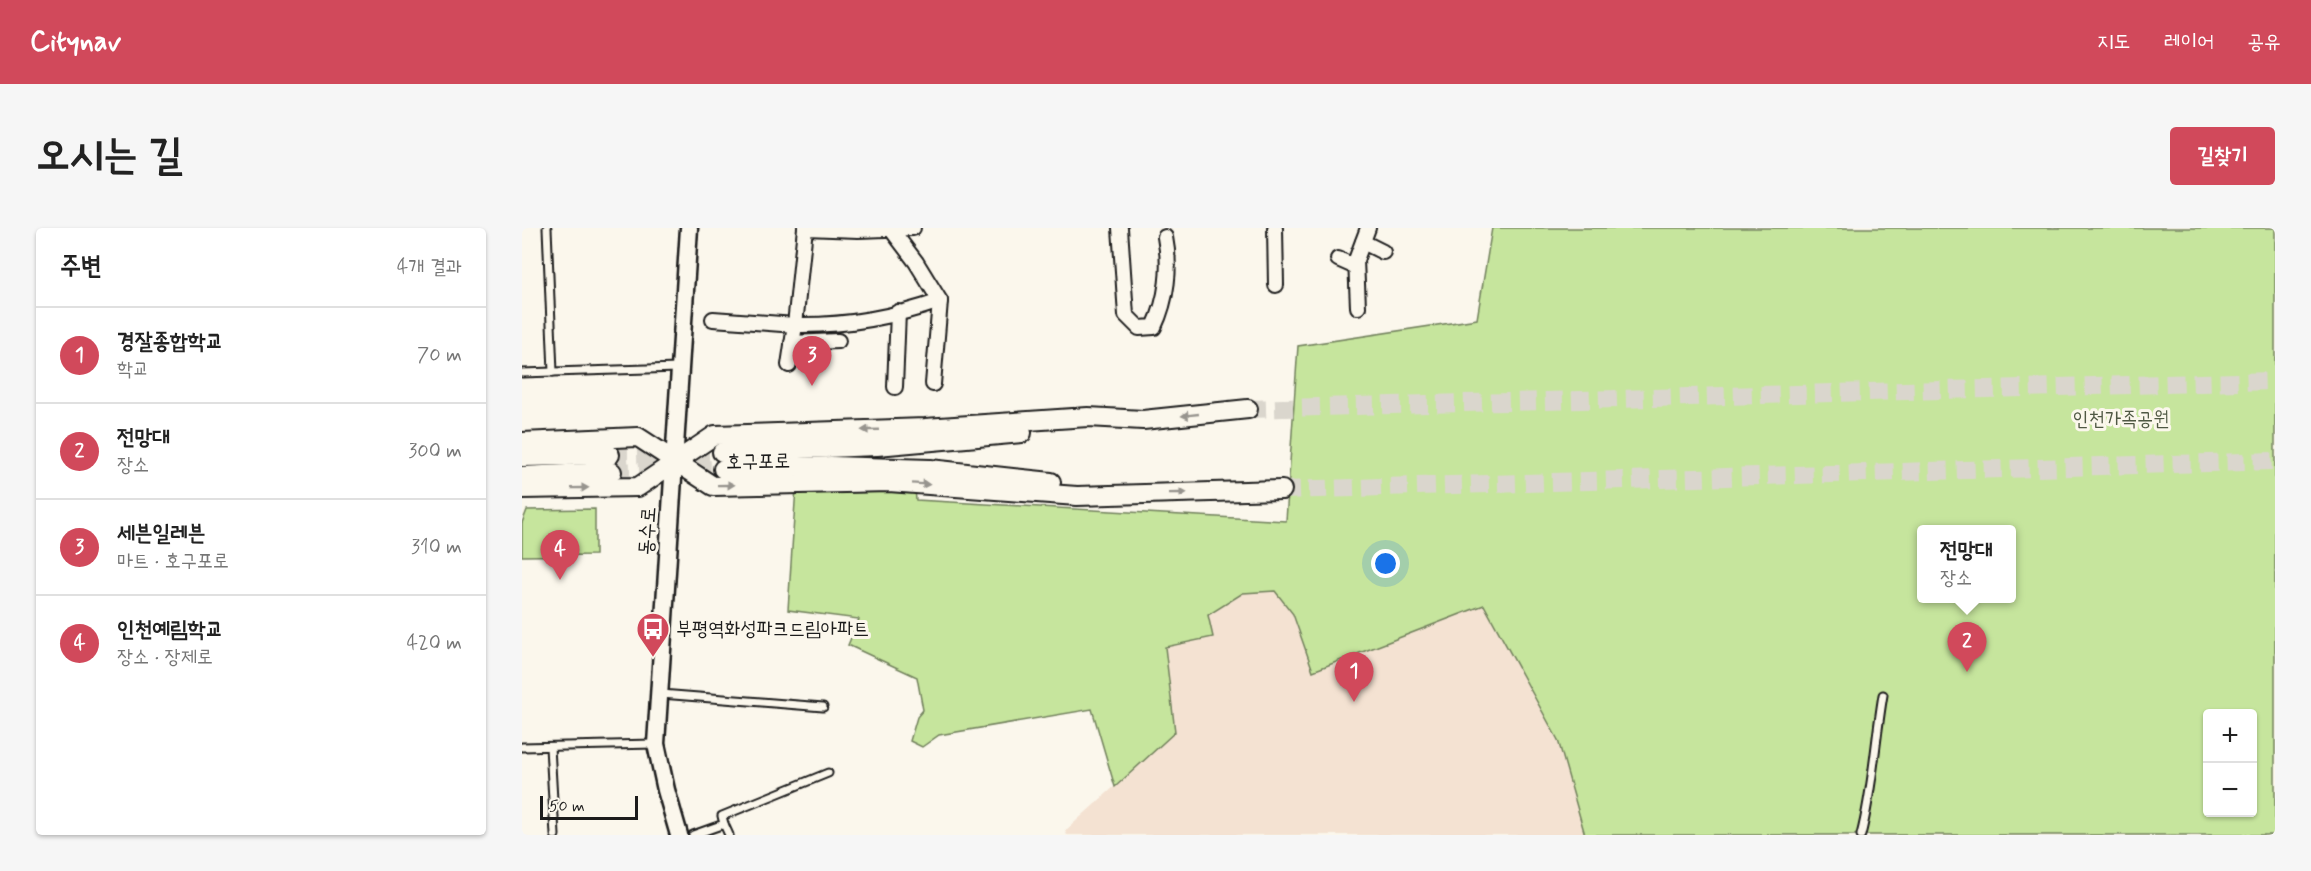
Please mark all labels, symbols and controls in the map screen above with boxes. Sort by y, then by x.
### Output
text: Citynav [30,24,121,61]
text: 지도 [2097,28,2131,56]
text: 레이어 [2164,28,2214,56]
text: 공유 [2247,28,2281,56]
button: 길찾기 [2170,127,2275,185]
text: 오시는 길 [36,129,183,184]
text: 주변 [60,250,102,284]
text: 4개 결과 [397,254,462,281]
text: 경잘종합학교 [117,328,223,356]
pin: 3 [792,336,832,386]
text: 1 [75,342,84,369]
text: 70 m [417,342,462,369]
text: 학교 [117,356,149,383]
park label: 인천가족공원 [2073,406,2169,433]
one-way arrow [1180,411,1199,420]
text: 전망대 [117,424,170,452]
one-way arrow [860,425,879,434]
text: 2 [75,438,84,465]
text: 300 m [408,438,462,465]
street label: 호구포로 [726,448,790,476]
text: 장소 [117,452,149,479]
one-way arrow [911,480,930,489]
one-way arrow [716,481,735,490]
one-way arrow [571,483,590,493]
one-way arrow [1169,488,1188,497]
street label: 동수로 [633,506,663,556]
text: 세븐일레븐 [117,520,206,548]
popup [1917,525,2016,603]
pin: 4 [540,530,579,580]
text: 3 [75,534,84,561]
text: 310 m [411,534,462,561]
text: 전망대 [1940,537,1993,565]
text: 마트 · 호구포로 [117,548,229,575]
your location [1371,549,1400,578]
text: 장소 [1940,565,1972,592]
bus stop icon: 부평역화성파크드림아파트 [635,611,671,658]
text: 인천예림학교 [117,616,223,644]
place label: 부평역화성파크드림아파트 [676,616,869,643]
pin: 2 [1948,622,1986,672]
text: 4 [74,630,85,657]
text: 420 m [406,630,462,657]
text: 장소 · 장제로 [117,644,213,671]
pin: 1 [1334,652,1374,702]
map controls [2203,709,2257,817]
button: + [2203,709,2257,763]
button: − [2203,763,2257,817]
scale bar [540,793,638,820]
text: 50 m [549,796,585,817]

